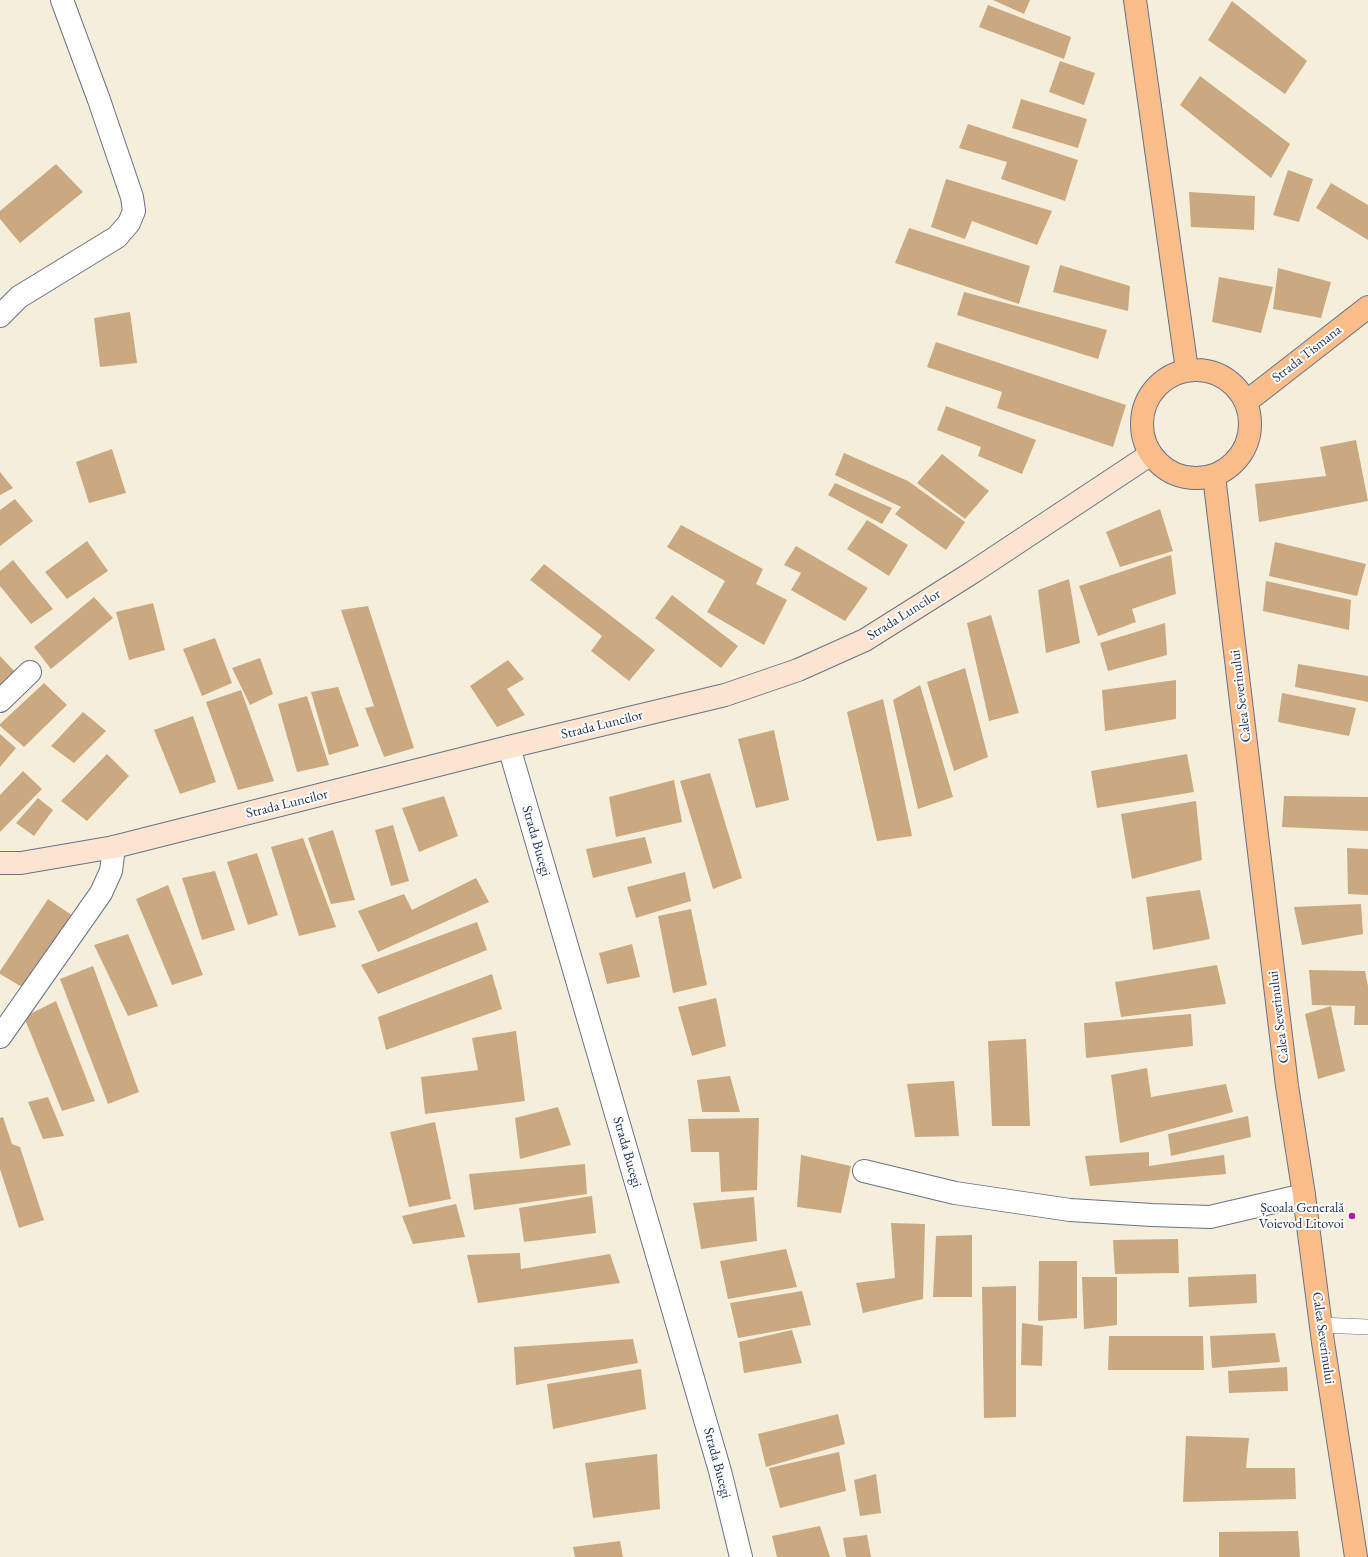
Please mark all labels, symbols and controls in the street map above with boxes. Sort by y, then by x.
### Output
street label: Strada Tismana [1269,322,1345,386]
street label: Strada Luncilor [864,586,944,644]
street label: Calea Severinului [1227,649,1255,743]
street label: Strada Luncilor [559,707,645,743]
street label: Strada Luncilor [244,786,330,822]
street label: Strada Bucegi [518,804,554,878]
street label: Calea Severinului [1265,970,1293,1064]
street label: Strada Bucegi [609,1115,645,1189]
place label: Școala Generală Voievod Litovoi [1259,1200,1344,1232]
marker: Școala Generală Voievod Litovoi [1347,1211,1357,1221]
street label: Calea Severinului [1308,1291,1338,1385]
street label: Strada Bucegi [699,1426,735,1500]

